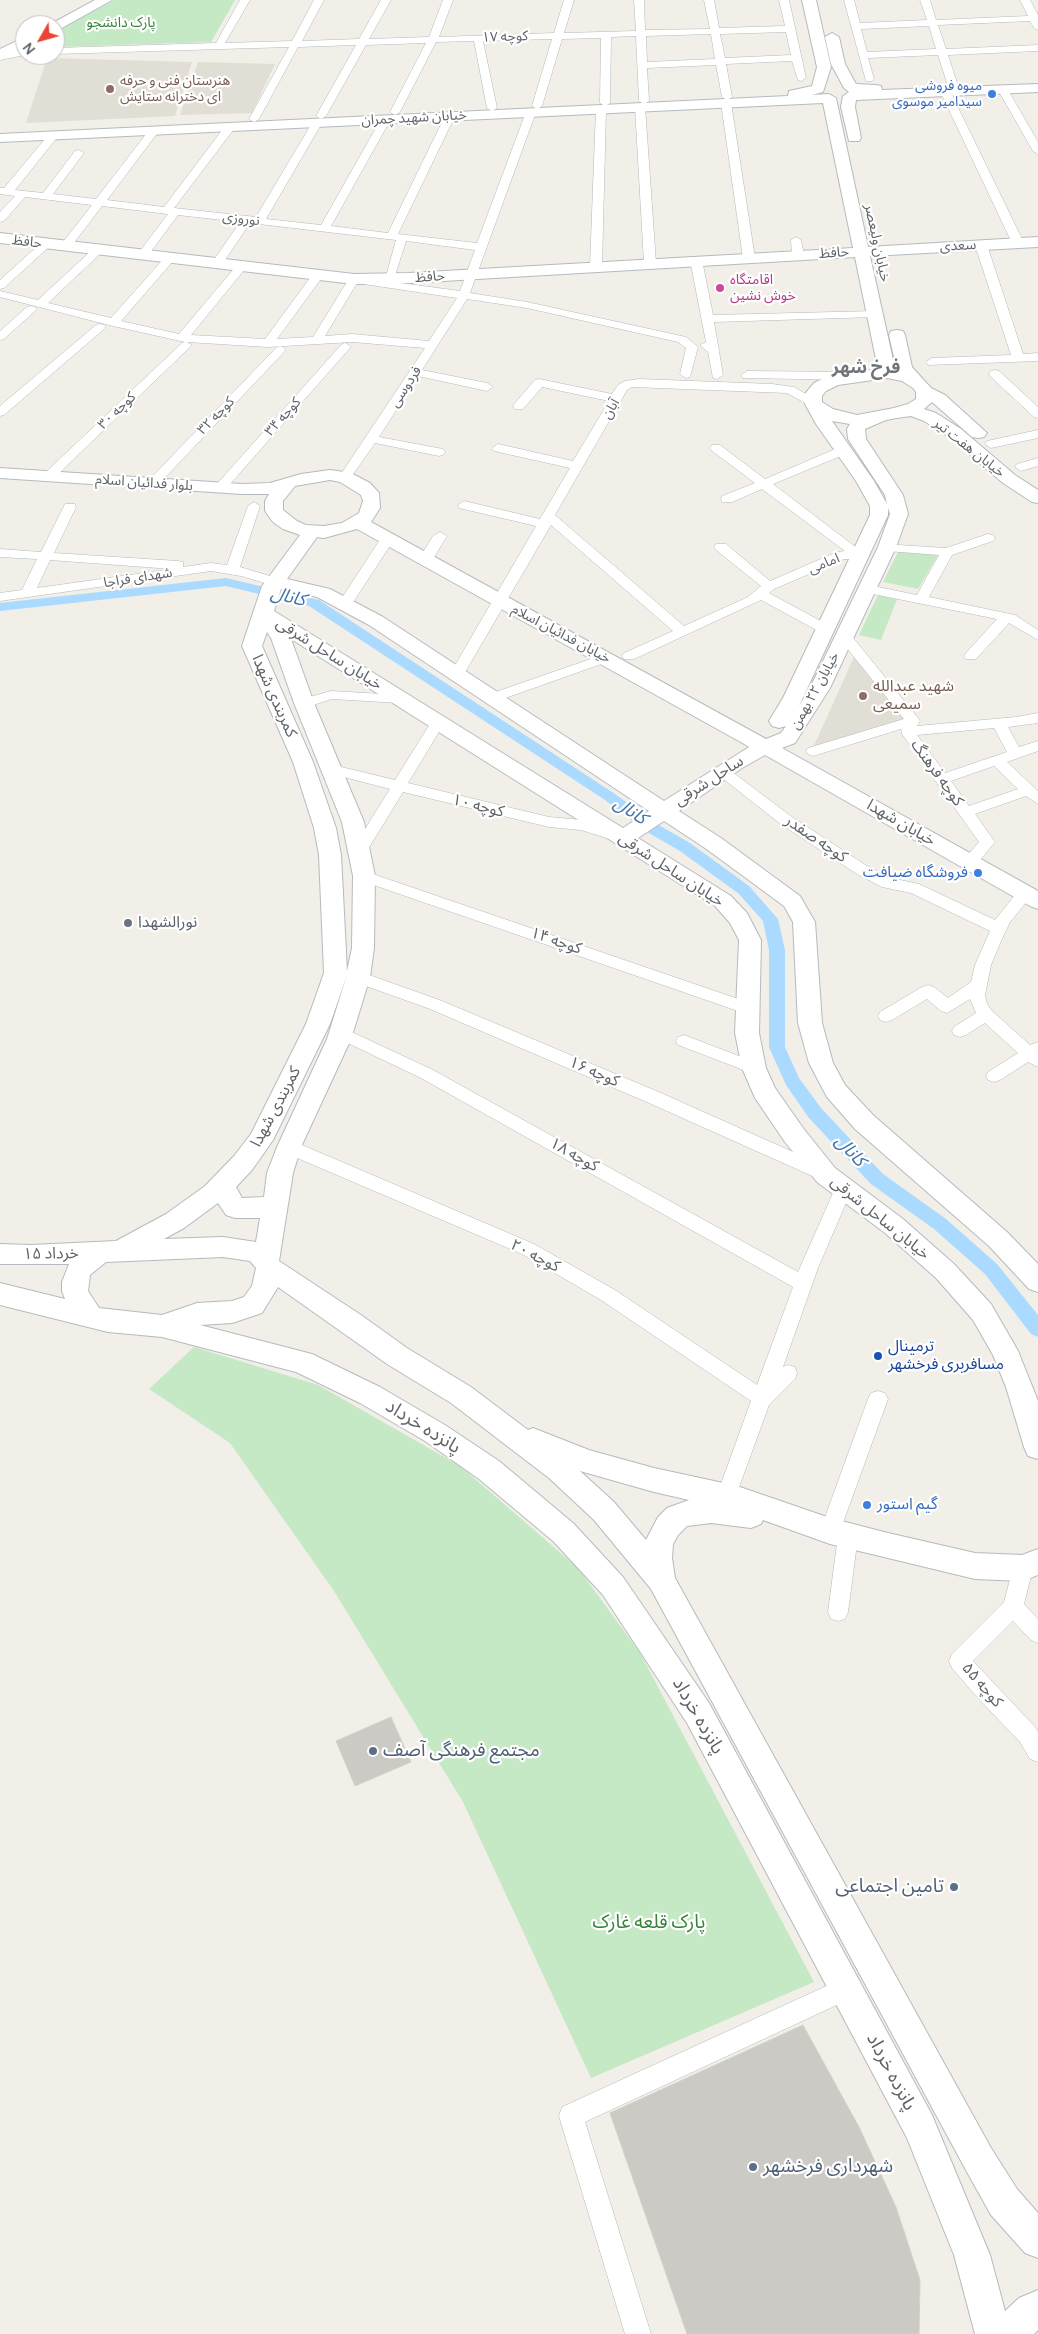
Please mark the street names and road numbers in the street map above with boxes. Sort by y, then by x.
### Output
street label: کوچه ۱۷ [482,28,528,46]
street label: خیابان شهید چمران [361,107,467,129]
street label: خیابان ولیعصر [861,203,893,283]
street label: نوروزی [221,208,261,230]
street label: حافظ [11,232,43,252]
street label: سعدی [939,237,977,255]
street label: حافظ [818,244,850,262]
street label: حافظ [414,268,446,286]
street label: فردوسی [387,363,425,411]
street label: کوچه ۳۰ [95,389,139,433]
street label: کوچه ۳۲ [194,394,238,438]
street label: کوچه ۳۴ [261,394,305,440]
street label: آبان [599,396,623,422]
street label: خیابان هفت تیر [930,415,1008,481]
street label: بلوار فدائیان اسلام [95,471,193,495]
street label: امامی [806,550,842,578]
street label: شهدای فراجا [102,564,174,592]
street label: خیابان فدائیان اسلام [509,601,613,667]
street label: خیابان ساحل شرقی [272,614,386,694]
street label: خیابان ۲۲ بهمن [787,649,843,733]
street label: کمربندی شهدا [247,652,301,740]
street label: کوچه فرهنگ [906,736,968,810]
street label: ساحل شرقی [671,751,747,811]
street label: کوچه ۱۰ [450,790,506,822]
street label: خیابان شهدا [863,796,939,850]
street label: کوچه صفدر [781,811,851,867]
street label: خیابان ساحل شرقی [615,829,727,911]
street label: کوچه ۱۴ [528,923,584,959]
street label: کوچه ۱۶ [566,1053,622,1091]
street label: کمربندی شهدا [247,1063,305,1151]
street label: کوچه ۱۸ [546,1134,602,1176]
street label: خیابان ساحل شرقی [827,1172,933,1264]
street label: کوچه ۲۰ [507,1235,563,1277]
street label: ۱۵ خرداد [23,1244,79,1264]
street label: پانزده خرداد [381,1395,465,1459]
street label: کوچه ۵۵ [957,1659,1007,1711]
street label: پانزده خرداد [667,1674,729,1758]
street label: پانزده خرداد [861,2029,921,2115]

